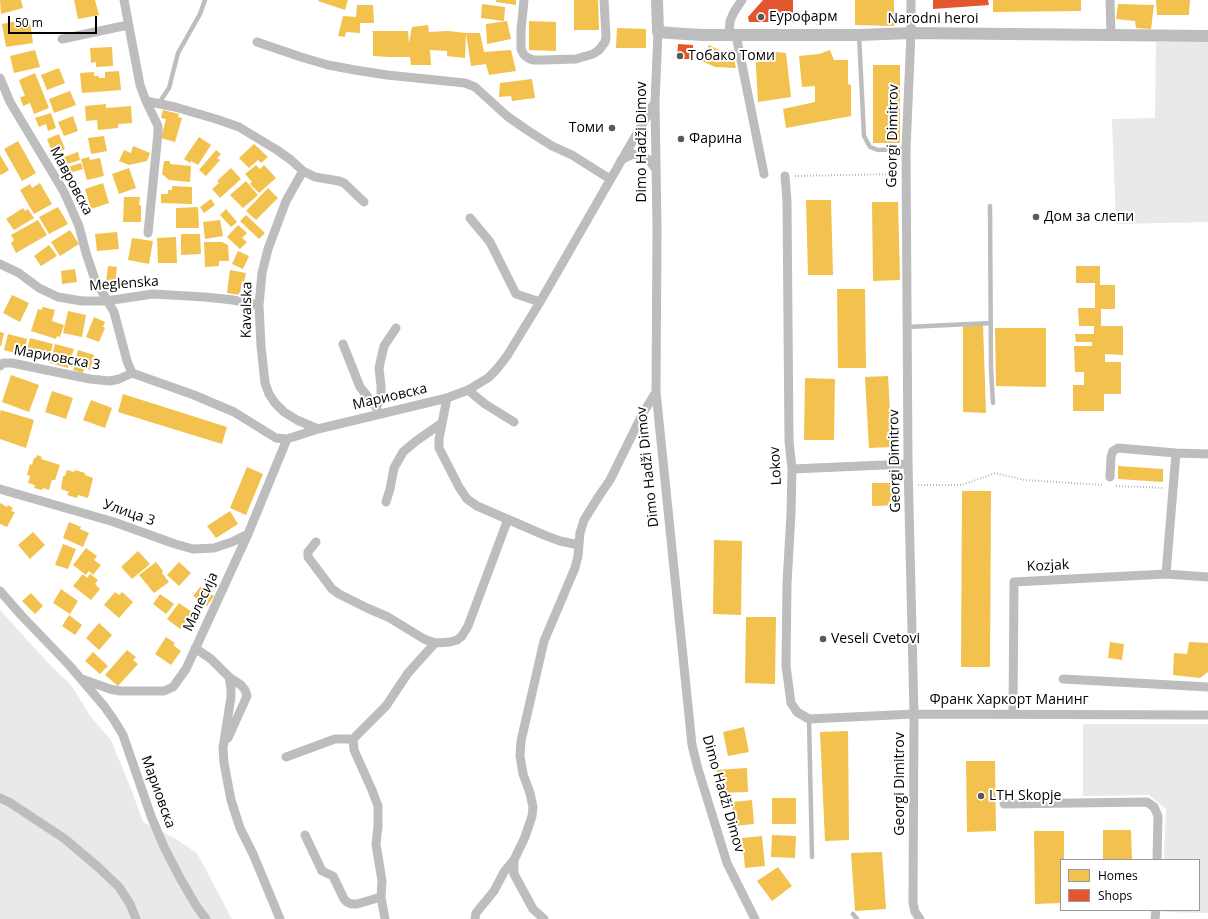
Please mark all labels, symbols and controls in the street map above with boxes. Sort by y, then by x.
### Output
scale bar [10,8,99,34]
place label: Еурофарм [769,9,837,25]
street label: Narodni heroi [888,11,978,27]
marker: Еурофарм [756,12,766,22]
text: 50 m [15,14,43,31]
place label: Тобако Томи [688,48,775,64]
marker: Тобако Томи [675,51,685,61]
street label: Dimo Hadži Dimov [634,81,650,203]
street label: Georgi Dimitrov [884,84,902,188]
place label: Томи [569,120,604,136]
marker: Томи [607,123,617,133]
place label: Фарина [689,131,742,147]
marker: Фарина [676,134,686,144]
street label: Мавровска [46,144,96,218]
place label: Дом за слепи [1044,209,1134,225]
marker: Дом за слепи [1031,212,1041,222]
street label: Meglenska [89,273,159,295]
street label: Kavalska [238,282,256,338]
street label: Мариовска 3 [12,342,102,374]
street label: Мариовска [351,380,429,414]
street label: Dimo Hadži Dimov [633,406,663,528]
street label: Georgi Dimitrov [886,409,904,513]
street label: Lokov [767,446,785,486]
street label: Улица 3 [101,496,157,530]
street label: Kozjak [1026,557,1070,575]
street label: Малесија [180,570,222,634]
place label: Veseli Cvetovi [831,631,920,647]
marker: Veseli Cvetovi [818,634,828,644]
street label: Франк Харкорт Манинг [929,692,1089,708]
street label: Georgi Dimitrov [892,732,908,836]
street label: Dimo Hadži Dimov [698,733,748,855]
street label: Мариовска [137,753,179,831]
place label: LTH Skopje [989,788,1061,804]
marker: LTH Skopje [976,791,986,801]
legend [1060,859,1200,911]
text: Homes [1098,867,1138,884]
text: Shops [1098,887,1132,904]

